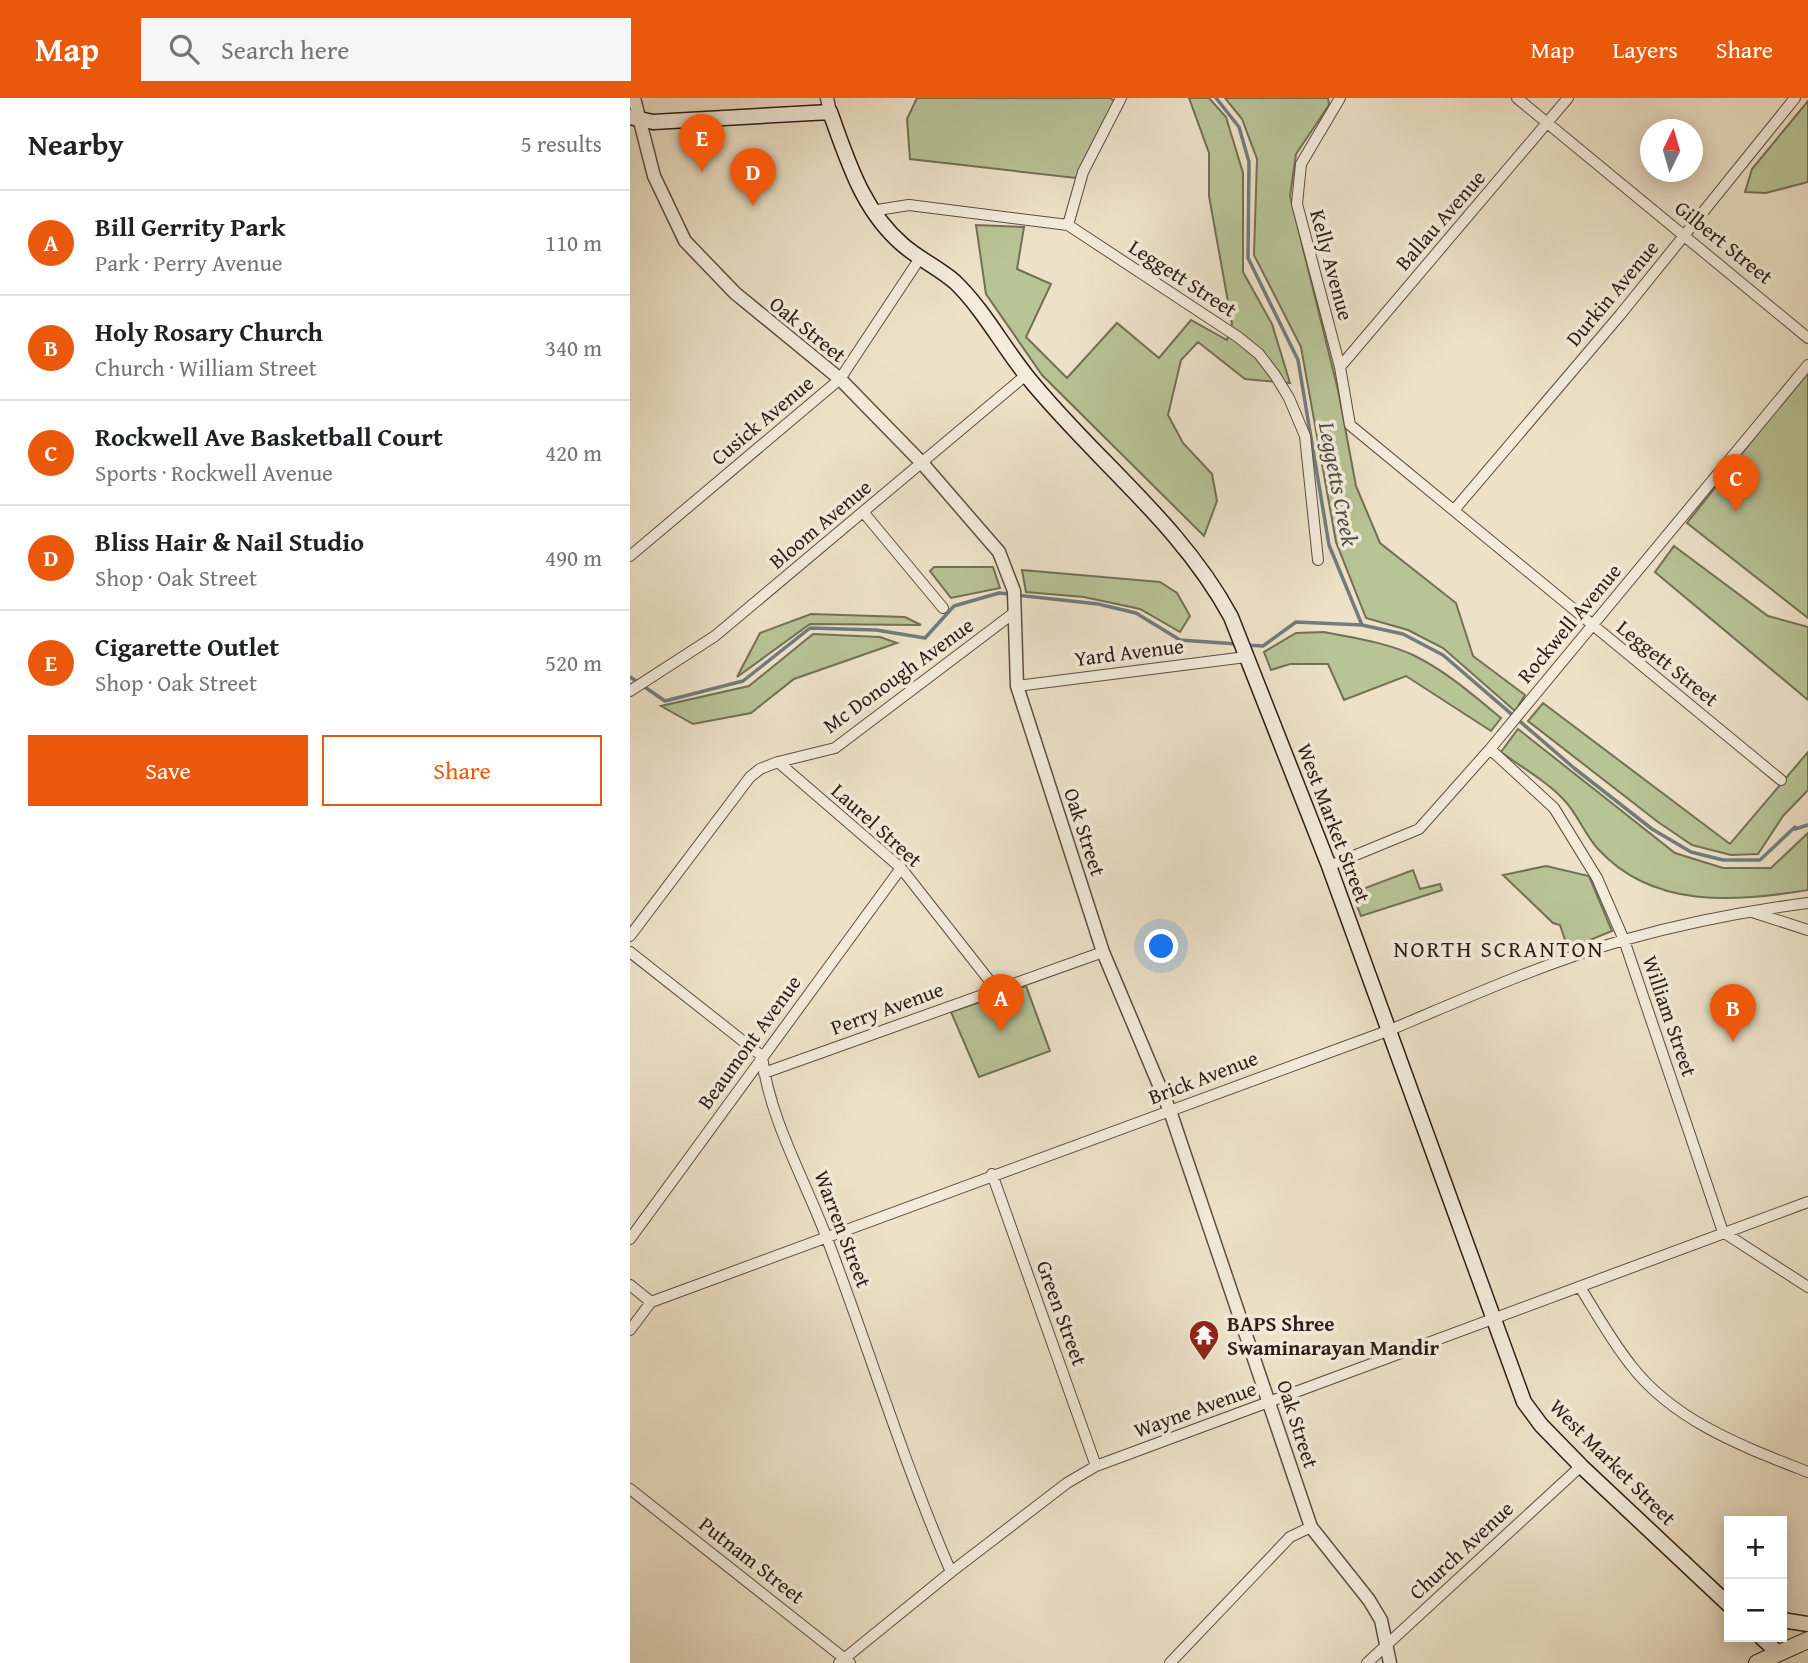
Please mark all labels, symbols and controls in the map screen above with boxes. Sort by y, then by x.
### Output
search box [141,18,631,81]
text: Map [35,25,99,73]
icon: search [165,30,203,68]
text: Search here [221,30,349,69]
text: Map [1531,32,1574,67]
text: Layers [1612,32,1678,67]
text: Share [1716,32,1773,67]
pin: E [679,114,725,172]
north arrow [1640,119,1703,182]
text: Nearby [28,122,124,166]
text: 5 results [521,127,602,160]
pin: D [730,148,776,206]
street label: Ballau Avenue [1388,163,1492,277]
street label: Gilbert Street [1668,193,1780,292]
street label: Kelly Avenue [1302,206,1362,324]
text: Bill Gerrity Park [95,207,286,246]
text: A [44,226,58,259]
text: 110 m [545,226,602,259]
street label: Leggett Street [1123,231,1244,325]
street label: Durkin Avenue [1558,233,1666,353]
text: Park · Perry Avenue [95,246,283,279]
street label: Oak Street [763,288,854,370]
text: Holy Rosary Church [95,312,323,351]
text: B [44,331,58,364]
text: 340 m [545,331,602,364]
text: Church · William Street [95,351,317,384]
street label: Cusick Avenue [704,368,820,472]
text: Rockwell Ave Basketball Court [95,417,443,456]
water label: Leggetts Creek [1311,418,1367,549]
text: C [44,436,58,469]
text: 420 m [545,436,602,469]
pin: C [1713,454,1759,512]
text: Sports · Rockwell Avenue [95,456,333,489]
street label: Bloom Avenue [762,472,878,576]
text: Bliss Hair & Nail Studio [95,522,364,561]
text: D [44,541,58,574]
text: 490 m [545,541,602,574]
street label: Rockwell Avenue [1510,556,1628,690]
text: Shop · Oak Street [95,561,257,594]
street label: Mc Donough Avenue [816,610,980,740]
street label: Leggett Street [1610,612,1726,714]
text: Cigarette Outlet [95,627,279,666]
street label: Yard Avenue [1072,630,1186,674]
text: E [45,646,57,679]
text: 520 m [545,646,602,679]
text: Shop · Oak Street [95,666,257,699]
button: Save [28,735,308,806]
button: Share [322,735,602,806]
street label: West Market Street [1289,739,1379,908]
street label: Laurel Street [825,776,930,875]
street label: Oak Street [1056,784,1114,881]
your location [1144,929,1178,963]
district label: NORTH SCRANTON [1394,932,1604,965]
street label: William Street [1635,951,1705,1081]
street label: Beaumont Avenue [690,968,808,1116]
street label: Perry Avenue [826,973,948,1043]
pin: A [978,974,1024,1032]
pin: B [1710,984,1756,1042]
street label: Brick Avenue [1144,1042,1262,1112]
street label: Warren Street [806,1166,880,1293]
street label: Green Street [1029,1256,1096,1371]
place label: BAPS Shree Swaminarayan Mandir [1227,1308,1440,1363]
temple icon: BAPS Shree Swaminarayan Mandir [1187,1318,1221,1362]
street label: Wayne Avenue [1129,1372,1261,1445]
street label: Oak Street [1269,1376,1327,1473]
street label: West Market Street [1543,1392,1684,1533]
street label: Church Avenue [1402,1493,1520,1607]
street label: Putnam Street [693,1509,812,1612]
map controls [1724,1516,1787,1642]
button: + [1724,1516,1787,1579]
button: − [1724,1579,1787,1642]

